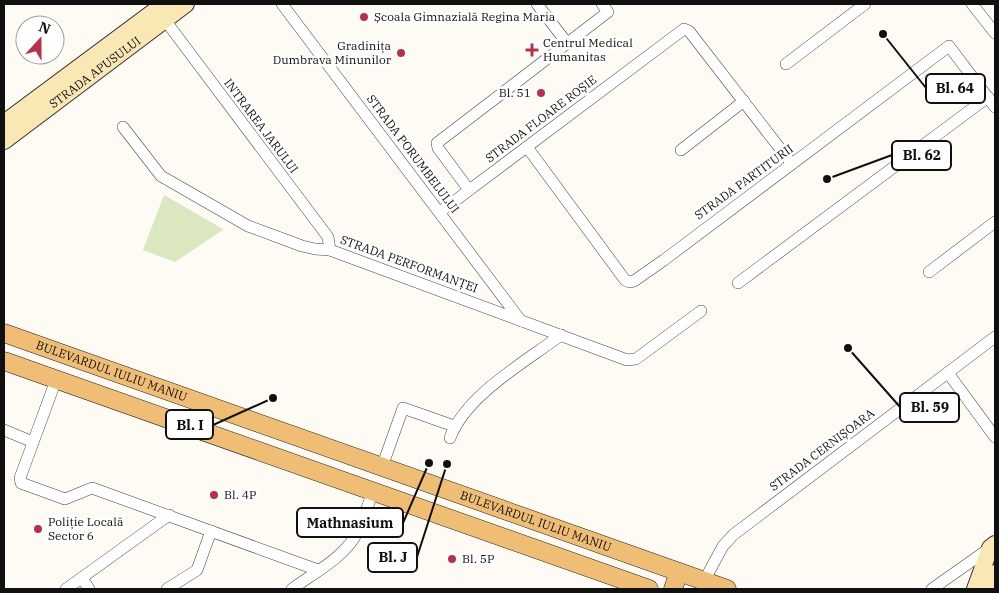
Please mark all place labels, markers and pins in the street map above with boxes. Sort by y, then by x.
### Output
place label: Școala Gimnazială Regina Maria [374,9,556,24]
marker: Școala Gimnazială Regina Maria [358,11,370,23]
place label: Centrul Medical Humanitas [543,35,633,64]
place label: Gradinița Dumbrava Minunilor [273,38,392,67]
marker: Centrul Medical Humanitas [525,43,539,57]
marker: Gradinița Dumbrava Minunilor [395,47,407,59]
callout: Bl. 64 [926,74,985,103]
place label: Bl. 51 [499,85,531,100]
marker: Bl. 51 [535,87,547,99]
callout: Bl. 62 [892,141,951,170]
callout: Bl. 59 [900,393,959,422]
callout: Bl. I [166,410,213,439]
place label: Bl. 4P [224,487,256,502]
marker: Bl. 4P [208,489,220,501]
callout: Mathnasium [297,508,403,537]
place label: Poliție Locală Sector 6 [48,514,124,543]
marker: Poliție Locală Sector 6 [32,523,44,535]
callout: Bl. J [368,543,417,572]
place label: Bl. 5P [462,551,494,566]
marker: Bl. 5P [446,553,458,565]

